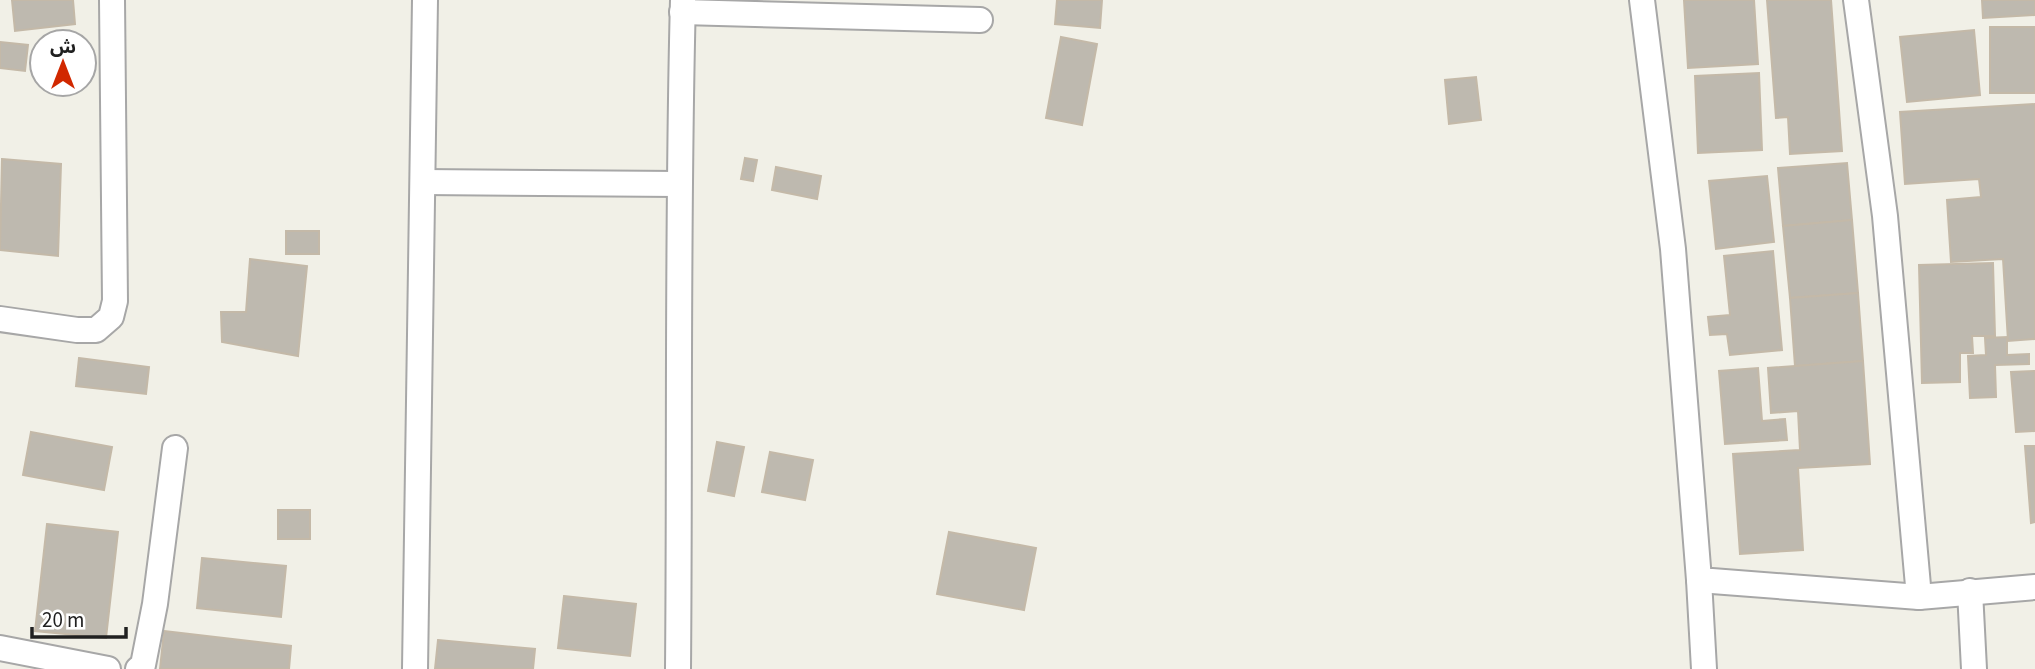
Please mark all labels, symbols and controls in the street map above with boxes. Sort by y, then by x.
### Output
north arrow [28,28,98,98]
text: ش [50,34,76,61]
scale bar [32,596,126,640]
text: 20 m [42,605,84,635]

